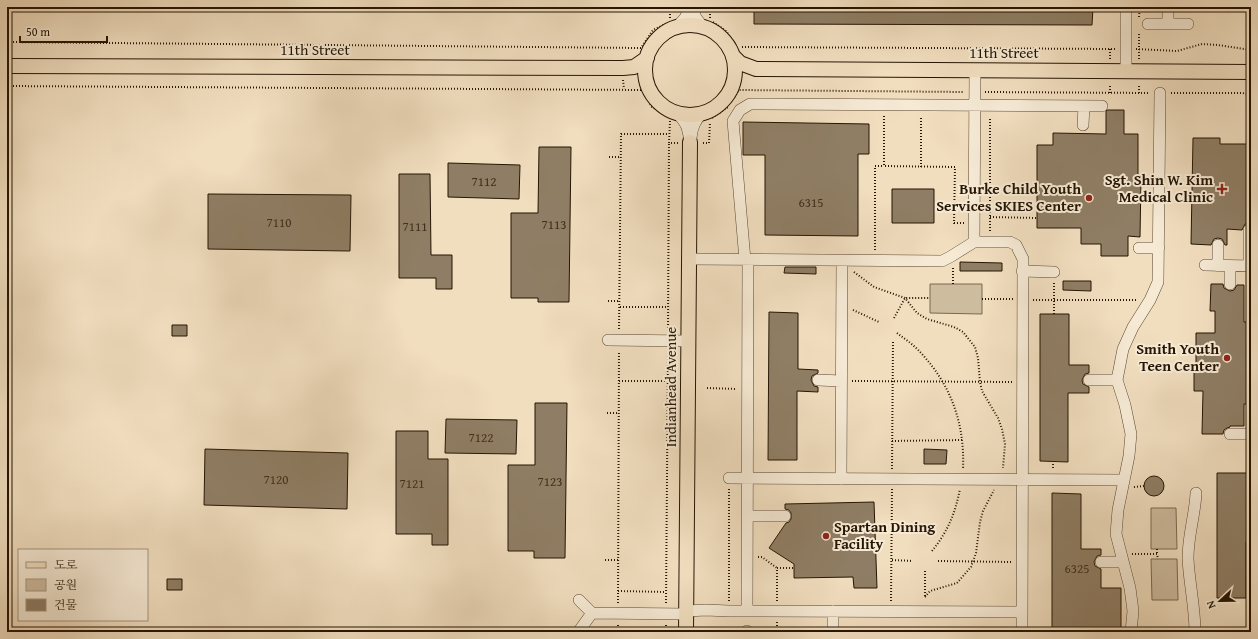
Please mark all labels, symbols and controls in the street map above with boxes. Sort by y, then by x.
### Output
scale bar [20,18,107,44]
text: 50 m [26,23,50,40]
street label: 11th Street [280,39,350,60]
street label: 11th Street [969,42,1039,63]
place label: Sgt. Shin W. Kim Medical Clinic [1105,169,1213,207]
house number: 7112 [471,172,497,191]
place label: Burke Child Youth Services SKIES Center [936,178,1081,216]
marker: Sgt. Shin W. Kim Medical Clinic [1216,183,1228,195]
house number: 6315 [798,193,824,212]
marker: Burke Child Youth Services SKIES Center [1084,193,1094,203]
house number: 7110 [266,213,292,232]
house number: 7113 [541,215,567,234]
house number: 7111 [402,217,428,236]
street label: Indianhead Avenue [660,327,681,447]
place label: Smith Youth Teen Center [1136,338,1219,376]
marker: Smith Youth Teen Center [1222,353,1232,363]
house number: 7122 [468,428,494,447]
house number: 7120 [263,470,289,489]
house number: 7123 [537,472,563,491]
house number: 7121 [399,474,425,493]
place label: Spartan Dining Facility [834,516,935,554]
marker: Spartan Dining Facility [821,531,831,541]
legend [18,549,148,621]
text: 도로 [54,556,78,573]
house number: 6325 [1064,559,1090,578]
text: 공원 [54,576,77,593]
north arrow [1200,581,1240,621]
text: 건물 [54,596,78,613]
text: N [1202,598,1220,611]

